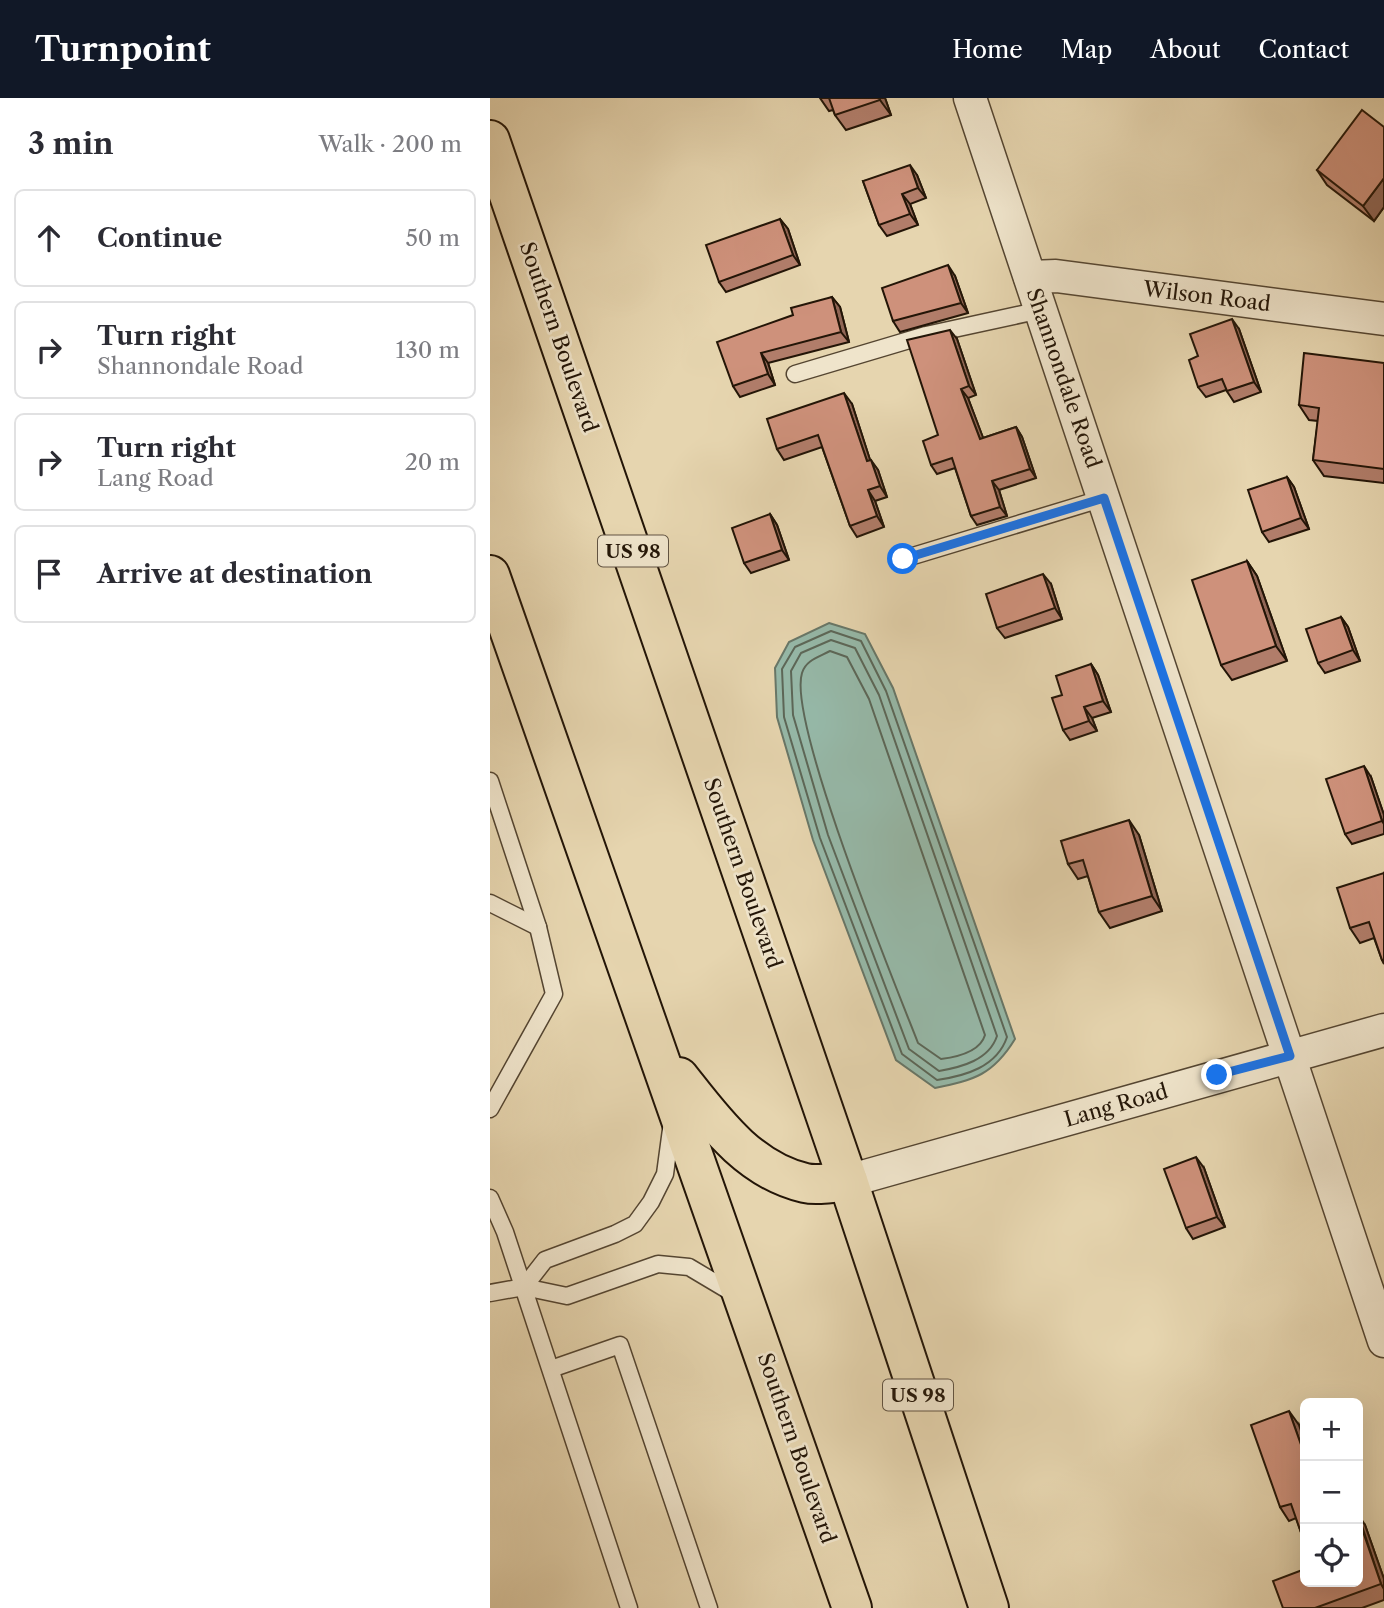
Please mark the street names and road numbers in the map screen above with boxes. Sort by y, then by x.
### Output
street label: Southern Boulevard [515,239,603,436]
street label: Wilson Road [1141,276,1272,316]
street label: Shannondale Road [1021,285,1107,471]
road number: US 98 [598,535,668,566]
street label: Southern Boulevard [699,775,787,972]
street label: Lang Road [1061,1078,1171,1132]
street label: Southern Boulevard [753,1350,841,1547]
road number: US 98 [883,1380,953,1410]

